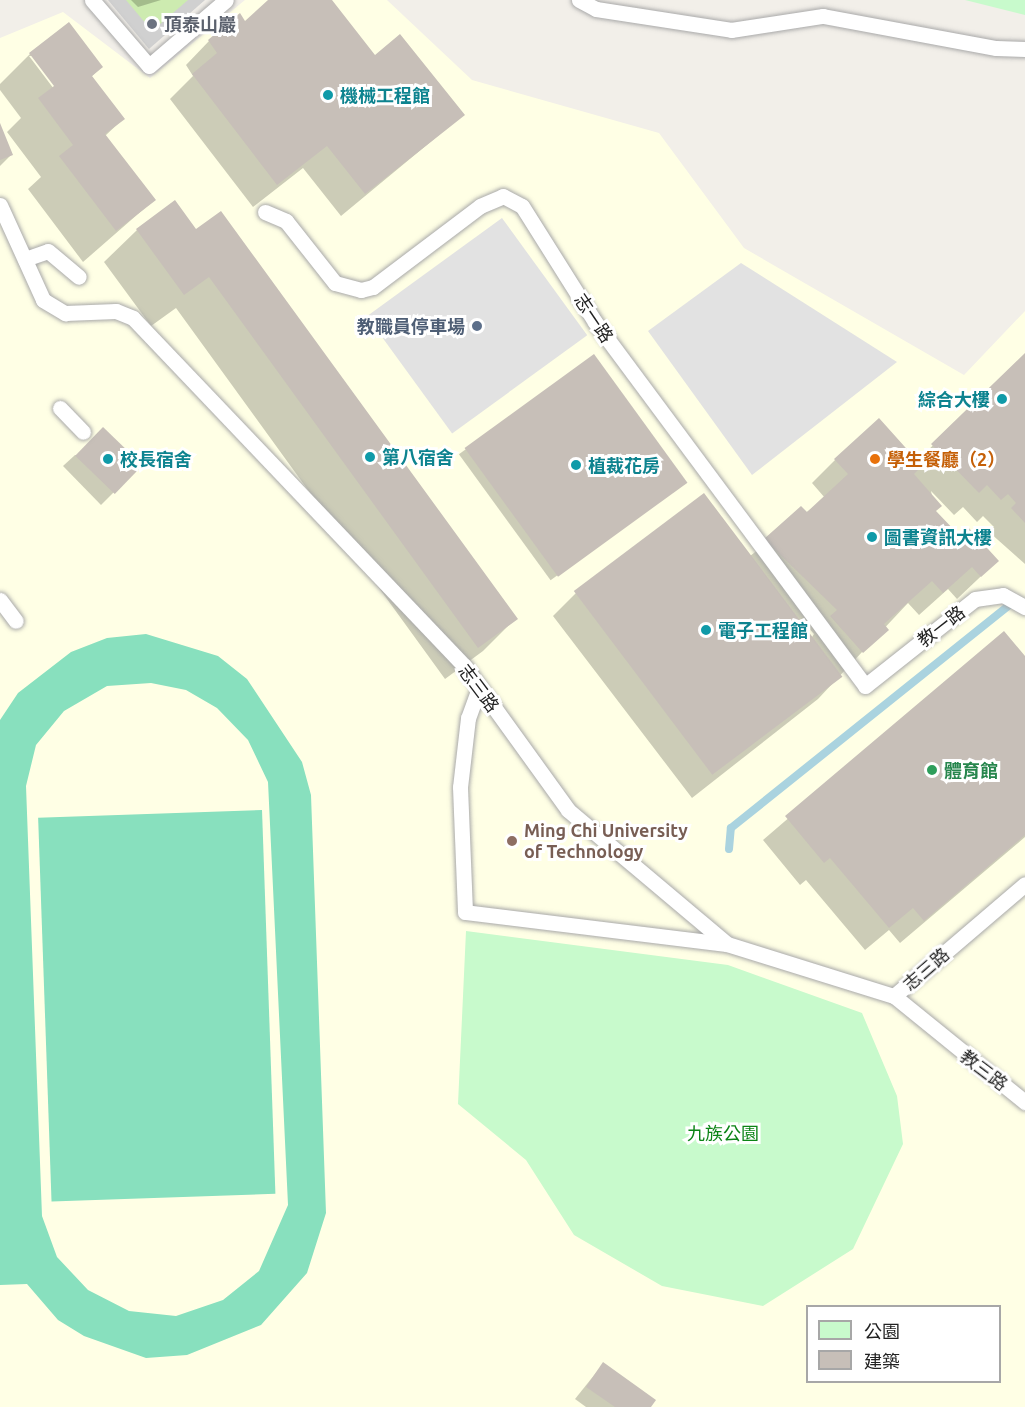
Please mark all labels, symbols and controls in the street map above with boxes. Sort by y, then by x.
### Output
place label: 頂泰山巖 [164,13,236,35]
marker: 頂泰山巖 [145,17,159,31]
place label: 機械工程館 [340,84,430,106]
marker: 機械工程館 [321,88,335,102]
street label: 志一路 [570,290,618,346]
place label: 教職員停車場 [357,315,465,337]
marker: 教職員停車場 [470,319,484,333]
place label: 綜合大樓 [918,388,990,410]
marker: 綜合大樓 [995,392,1009,406]
place label: 第八宿舍 [382,446,454,468]
place label: 校長宿舍 [120,448,192,470]
place label: 學生餐廳（2） [887,448,1005,470]
marker: 第八宿舍 [363,450,377,464]
marker: 校長宿舍 [101,452,115,466]
marker: 學生餐廳（2） [868,452,882,466]
place label: 植裁花房 [588,454,660,476]
marker: 植裁花房 [569,458,583,472]
place label: 圖書資訊大樓 [884,526,992,548]
marker: 圖書資訊大樓 [865,530,879,544]
street label: 教一路 [913,601,969,651]
place label: 電子工程館 [718,619,808,641]
marker: 電子工程館 [699,623,713,637]
street label: 志三路 [454,660,504,716]
place label: 體育館 [944,759,998,781]
marker: 體育館 [925,763,939,777]
place label: Ming Chi University of Technology [524,820,688,862]
marker: Ming Chi University of Technology [505,834,519,848]
street label: 志三路 [899,943,953,995]
street label: 教三路 [956,1045,1012,1095]
park label: 九族公園 [687,1122,759,1144]
legend [806,1305,1001,1383]
text: 公園 [864,1321,900,1341]
text: 建築 [864,1351,900,1371]

